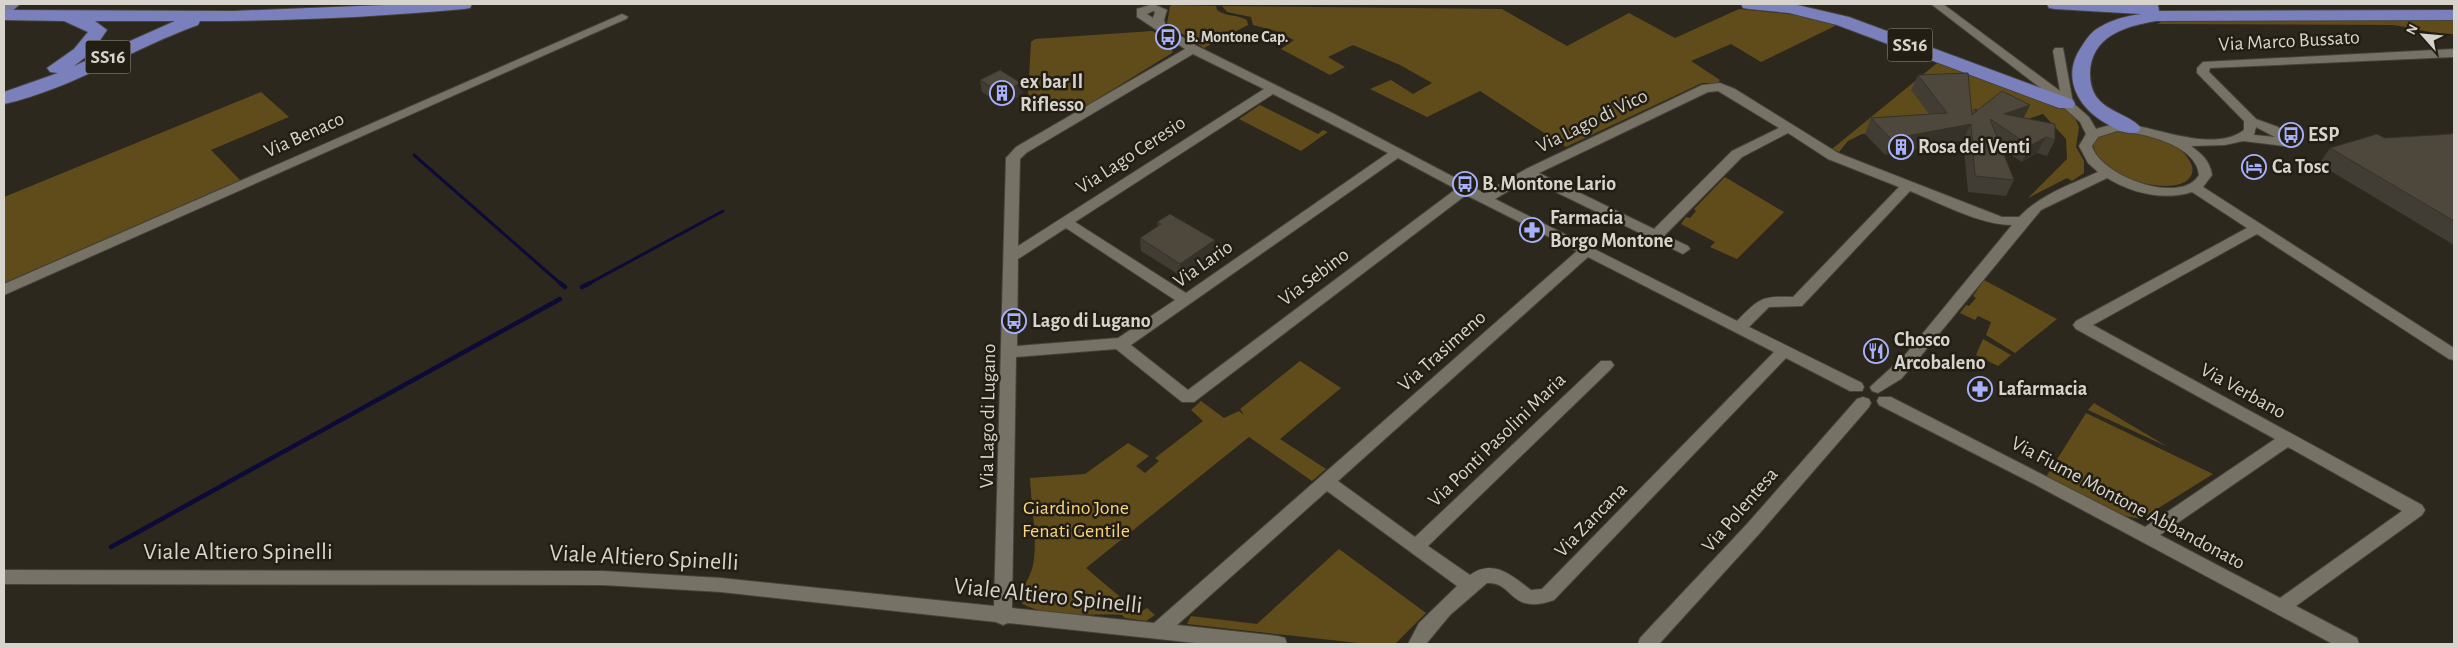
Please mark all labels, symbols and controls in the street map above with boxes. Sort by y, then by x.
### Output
north arrow [2398,10,2448,60]
text: N [2404,22,2421,37]
bus stop icon: B. Montone Cap. [1155,24,1181,50]
street label: Via Marco Bussato [2218,27,2360,55]
road number: SS16 [1888,28,1932,62]
place label: B. Montone Cap. [1186,29,1289,45]
road number: SS16 [86,41,130,74]
place label: ex bar Il Riflesso [1020,72,1084,115]
building icon: ex bar Il Riflesso [989,80,1015,106]
street label: Via Lago di Vico [1533,85,1651,157]
street label: Via Benaco [261,108,347,162]
street label: Via Lago Ceresio [1073,112,1189,198]
bus stop icon: ESP [2278,122,2304,148]
place label: ESP [2308,125,2339,145]
building icon: Rosa dei Venti [1888,134,1914,160]
place label: Rosa dei Venti [1918,137,2030,157]
hotel icon: Ca Tosc [2241,154,2267,180]
place label: Ca Tosc [2272,157,2329,177]
bus stop icon: B. Montone Lario [1452,171,1478,197]
place label: B. Montone Lario [1482,174,1616,194]
place label: Farmacia Borgo Montone [1550,208,1673,251]
pharmacy icon: Farmacia Borgo Montone [1519,217,1545,243]
street label: Via Lario [1170,237,1236,291]
street label: Via Sebino [1275,244,1353,310]
street label: Via Trasimeno [1394,307,1490,395]
bus stop icon: Lago di Lugano [1001,308,1027,334]
place label: Lago di Lugano [1032,311,1151,331]
place label: Chosco Arcobaleno [1894,330,1986,373]
restaurant icon: Chosco Arcobaleno [1863,338,1889,364]
street label: Via Lago di Lugano [977,343,999,489]
street label: Via Verbano [2197,359,2289,423]
street label: Via Ponti Pasolini Maria [1424,369,1570,511]
pharmacy icon: Lafarmacia [1967,376,1993,402]
place label: Lafarmacia [1998,379,2088,399]
street label: Via Fiume Montone Abbandonato [2008,433,2248,573]
street label: Via Polentesa [1698,464,1782,556]
street label: Via Zancana [1551,479,1631,561]
park label: Giardino Jone Fenati Gentile [1022,498,1130,541]
street label: Viale Altiero Spinelli [143,540,333,564]
street label: Viale Altiero Spinelli [549,541,739,575]
street label: Viale Altiero Spinelli [952,574,1144,618]

